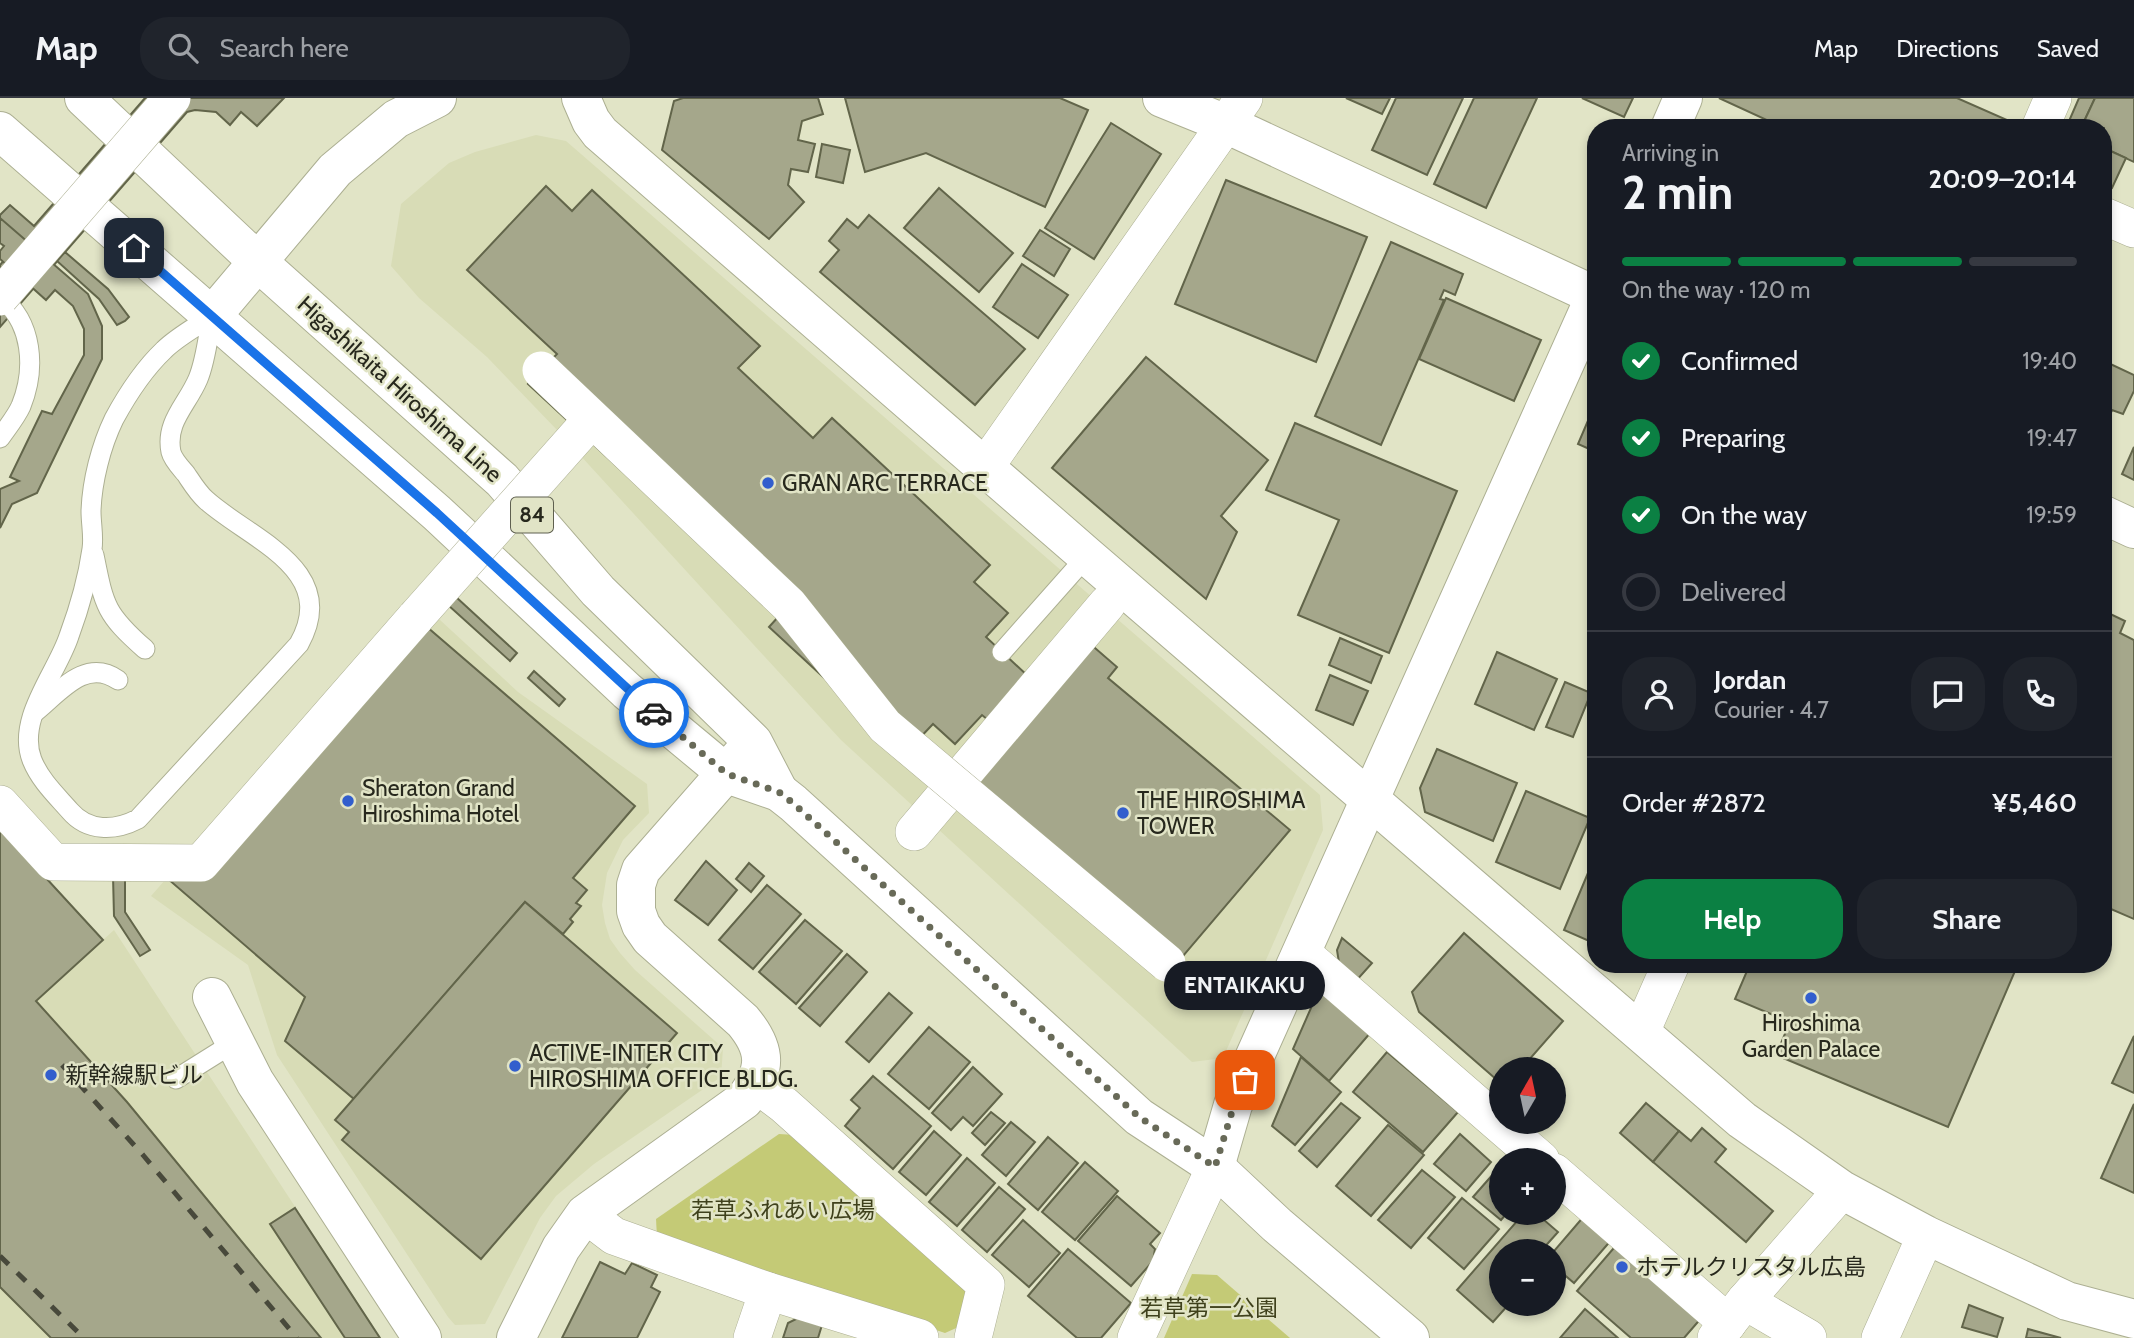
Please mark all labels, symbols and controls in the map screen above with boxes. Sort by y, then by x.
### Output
search box [140,17,630,80]
text: Map [35,28,98,68]
icon: search [164,29,202,67]
text: Search here [220,32,349,64]
text: Map [1814,34,1858,63]
text: Directions [1896,34,1999,63]
text: Saved [2037,34,2099,63]
text: Arriving in [1622,139,1719,167]
text: 20:09–20:14 [1928,163,2077,195]
text: 2 min [1622,165,1733,221]
pin [104,218,164,278]
icon: home [115,229,153,267]
text: On the way · 120 m [1622,276,1810,304]
street label: Higashikaita Hiroshima Line [292,290,508,488]
icon: check [1622,342,1660,380]
text: Confirmed [1681,345,1798,377]
text: 19:40 [2022,347,2077,375]
icon: check [1622,419,1660,457]
text: Preparing [1681,422,1785,454]
text: 19:47 [2027,424,2077,452]
place label: GRAN ARC TERRACE [782,469,988,497]
marker: GRAN ARC TERRACE [760,475,776,491]
icon: check [1622,496,1660,534]
road number: 84 [511,498,553,532]
text: On the way [1681,499,1807,531]
text: 19:59 [2026,501,2077,529]
text: Delivered [1681,576,1786,608]
button: person [1622,657,1696,731]
button: chat [1911,657,1985,731]
button: phone [2003,657,2077,731]
text: Jordan [1714,664,1786,696]
courier [619,678,689,748]
icon: car [635,694,673,732]
text: Courier · 4.7 [1714,696,1829,724]
place label: Sheraton Grand Hiroshima Hotel [362,774,520,828]
place label: THE HIROSHIMA TOWER [1137,786,1305,840]
text: Order #2872 [1622,787,1766,819]
text: ¥5,460 [1992,787,2077,819]
marker: Sheraton Grand Hiroshima Hotel [340,793,356,809]
marker: THE HIROSHIMA TOWER [1115,805,1131,821]
button: Help [1622,879,1843,959]
button: Share [1857,879,2077,959]
callout: ENTAIKAKU [1164,961,1326,1010]
text: ENTAIKAKU [1184,971,1305,999]
marker: Hiroshima Garden Palace [1803,990,1819,1006]
place label: Hiroshima Garden Palace [1742,1009,1880,1063]
place label: ACTIVE-INTER CITY HIROSHIMA OFFICE BLDG. [529,1039,798,1093]
pin [1215,1050,1275,1110]
north arrow [1489,1057,1566,1134]
map controls [1489,1057,1566,1316]
marker: ACTIVE-INTER CITY HIROSHIMA OFFICE BLDG. [507,1058,523,1074]
place label: 新幹線駅ビル [65,1061,203,1089]
icon: bag [1226,1061,1264,1099]
marker: 新幹線駅ビル [43,1067,59,1083]
button: + [1489,1148,1566,1225]
park label: 若草ふれあい広場 [691,1196,875,1224]
button: − [1489,1239,1566,1316]
place label: ホテルクリスタル広島 [1636,1253,1866,1281]
marker: ホテルクリスタル広島 [1614,1259,1630,1275]
park label: 若草第一公園 [1140,1294,1278,1322]

